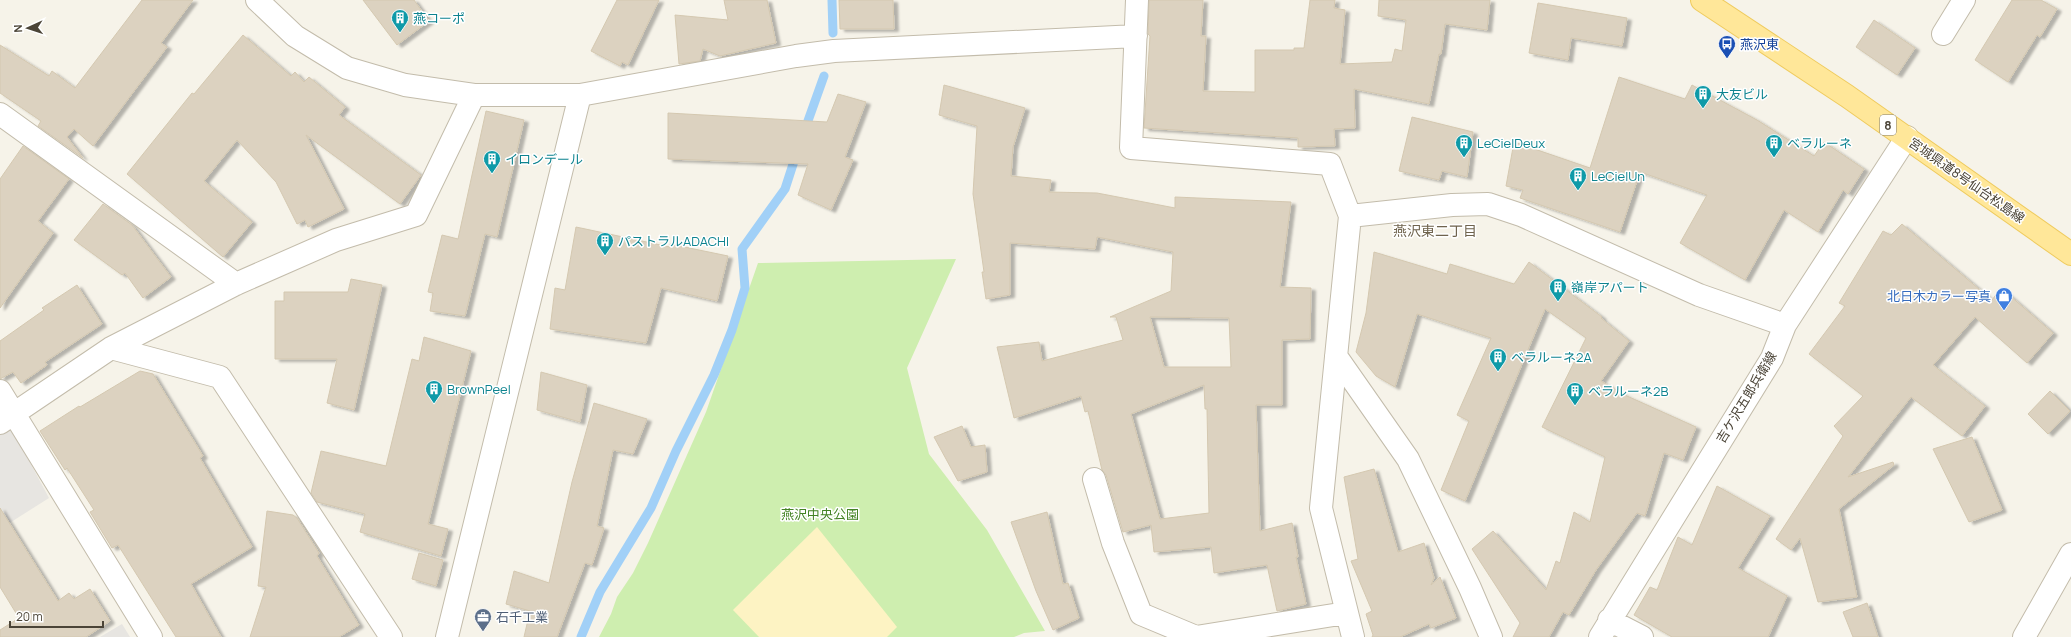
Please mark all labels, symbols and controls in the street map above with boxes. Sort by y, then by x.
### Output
north arrow [8,8,48,48]
building icon: 燕コーポ [390,8,410,33]
place label: 燕コーポ [413,9,465,27]
text: N [10,24,25,33]
bus stop icon: 燕沢東 [1717,34,1737,59]
place label: 燕沢東 [1740,35,1779,53]
building icon: 大友ビル [1693,84,1713,109]
place label: 大友ビル [1716,85,1768,103]
road number: 8 [1880,115,1896,135]
building icon: LeCielDeux [1454,133,1474,158]
building icon: ベラルーネ [1764,133,1784,158]
street label: 宮城県道8号仙台松島線 [1906,133,2028,227]
place label: LeCielDeux [1477,134,1545,152]
place label: ベラルーネ [1787,134,1852,152]
building icon: イロンデール [482,149,502,174]
place label: イロンデール [505,150,583,168]
building icon: LeCielUn [1568,166,1588,191]
place label: LeCielUn [1591,167,1645,185]
district label: 燕沢東二丁目 [1393,221,1477,240]
building icon: パストラルADACHI [595,231,615,256]
place label: パストラルADACHI [618,232,729,250]
building icon: 嶺岸アパート [1548,277,1568,302]
place label: 嶺岸アパート [1571,278,1649,296]
shop icon: 北日木カラー写真 [1994,286,2014,311]
place label: 北日木カラー写真 [1887,287,1991,305]
building icon: ベラルーネ2A [1488,347,1508,372]
place label: ベラルーネ2A [1511,348,1592,366]
street label: 吉ケ沢五郎兵衛線 [1711,348,1781,446]
building icon: BrownPeel [424,379,444,404]
place label: BrownPeel [447,380,511,398]
building icon: ベラルーネ2B [1565,381,1585,406]
place label: ベラルーネ2B [1588,382,1668,400]
park label: 燕沢中央公園 [781,505,859,523]
scale bar [10,603,103,629]
office icon: 石千工業 [473,607,493,632]
text: 20 m [16,608,43,625]
place label: 石千工業 [496,608,548,626]

